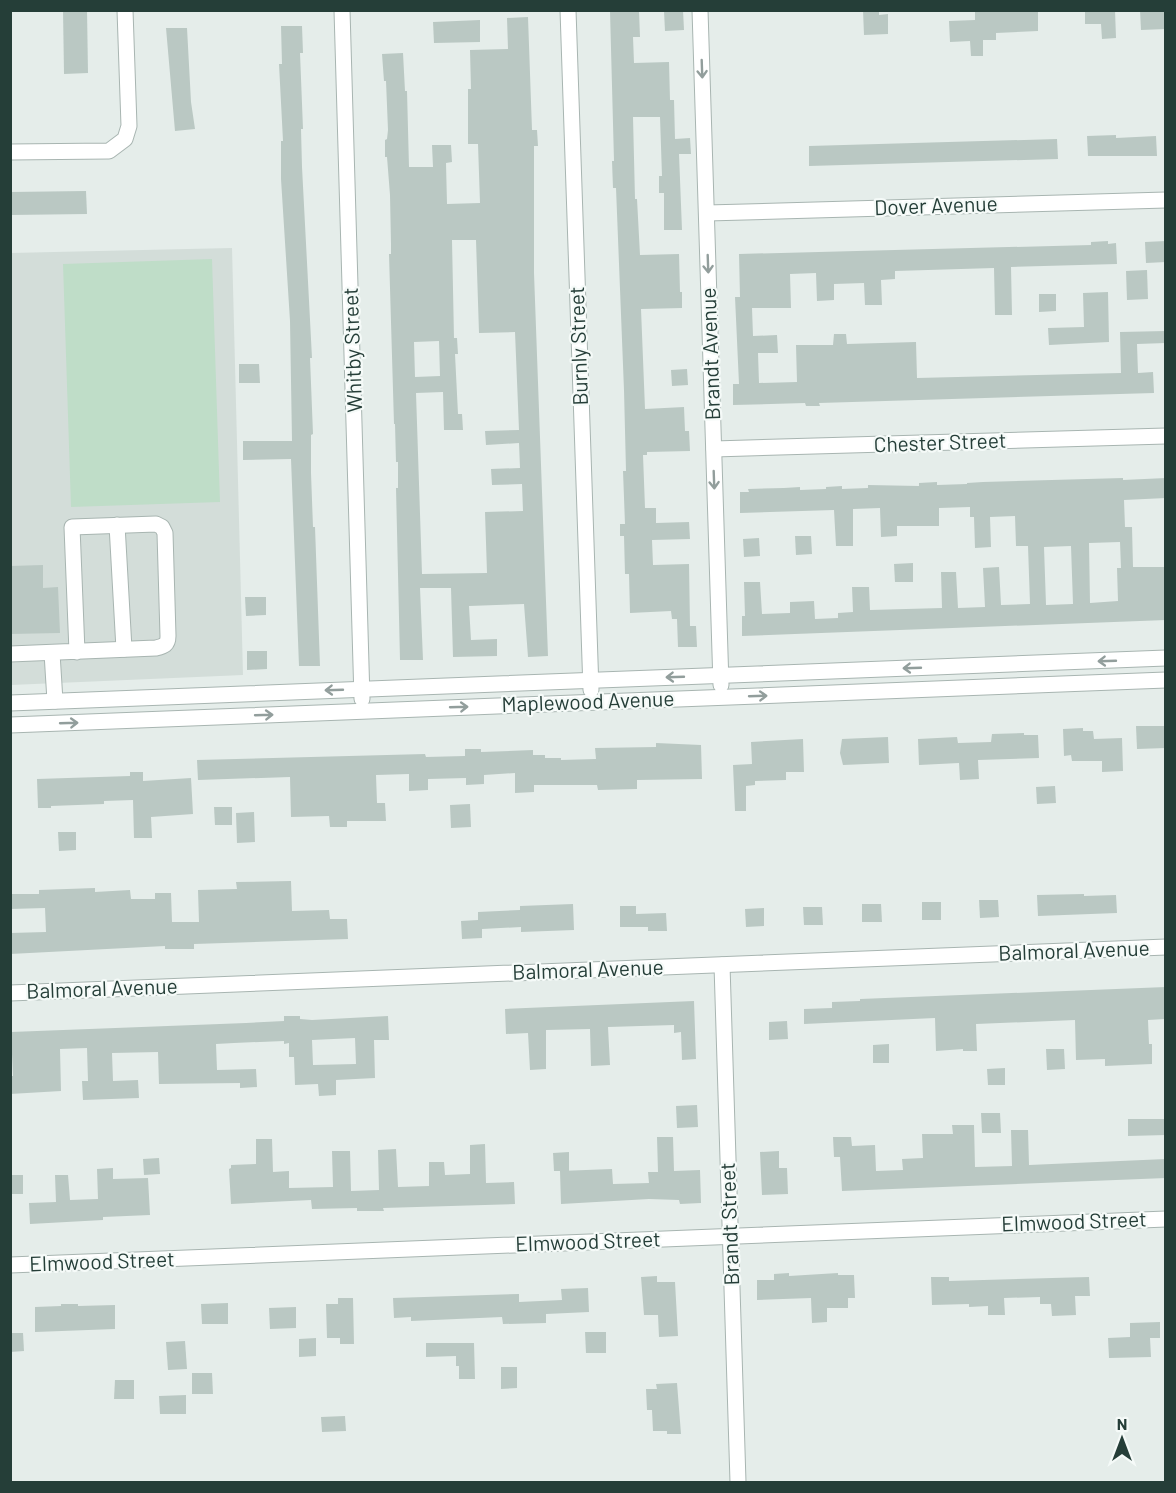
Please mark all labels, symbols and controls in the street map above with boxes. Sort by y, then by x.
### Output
one-way arrow [696,58,707,78]
street label: Dover Avenue [874,190,998,219]
one-way arrow [703,253,714,273]
street label: Burnly Street [563,286,592,406]
street label: Whitby Street [337,287,366,413]
street label: Brandt Avenue [695,287,724,421]
street label: Chester Street [873,427,1007,456]
one-way arrow [709,469,720,489]
one-way arrow [1098,655,1118,666]
one-way arrow [903,662,923,674]
one-way arrow [666,671,686,683]
one-way arrow [324,685,344,696]
street label: Maplewood Avenue [501,685,675,716]
one-way arrow [748,690,768,701]
one-way arrow [448,702,468,713]
one-way arrow [253,709,273,720]
one-way arrow [58,717,78,728]
street label: Balmoral Avenue [998,934,1150,965]
street label: Balmoral Avenue [512,953,664,984]
street label: Balmoral Avenue [26,972,178,1003]
street label: Brandt Street [714,1162,743,1286]
street label: Elmwood Street [1001,1205,1147,1236]
street label: Elmwood Street [515,1225,661,1256]
street label: Elmwood Street [29,1245,175,1276]
north arrow [1092,1409,1152,1469]
text: N [1117,1414,1127,1433]

